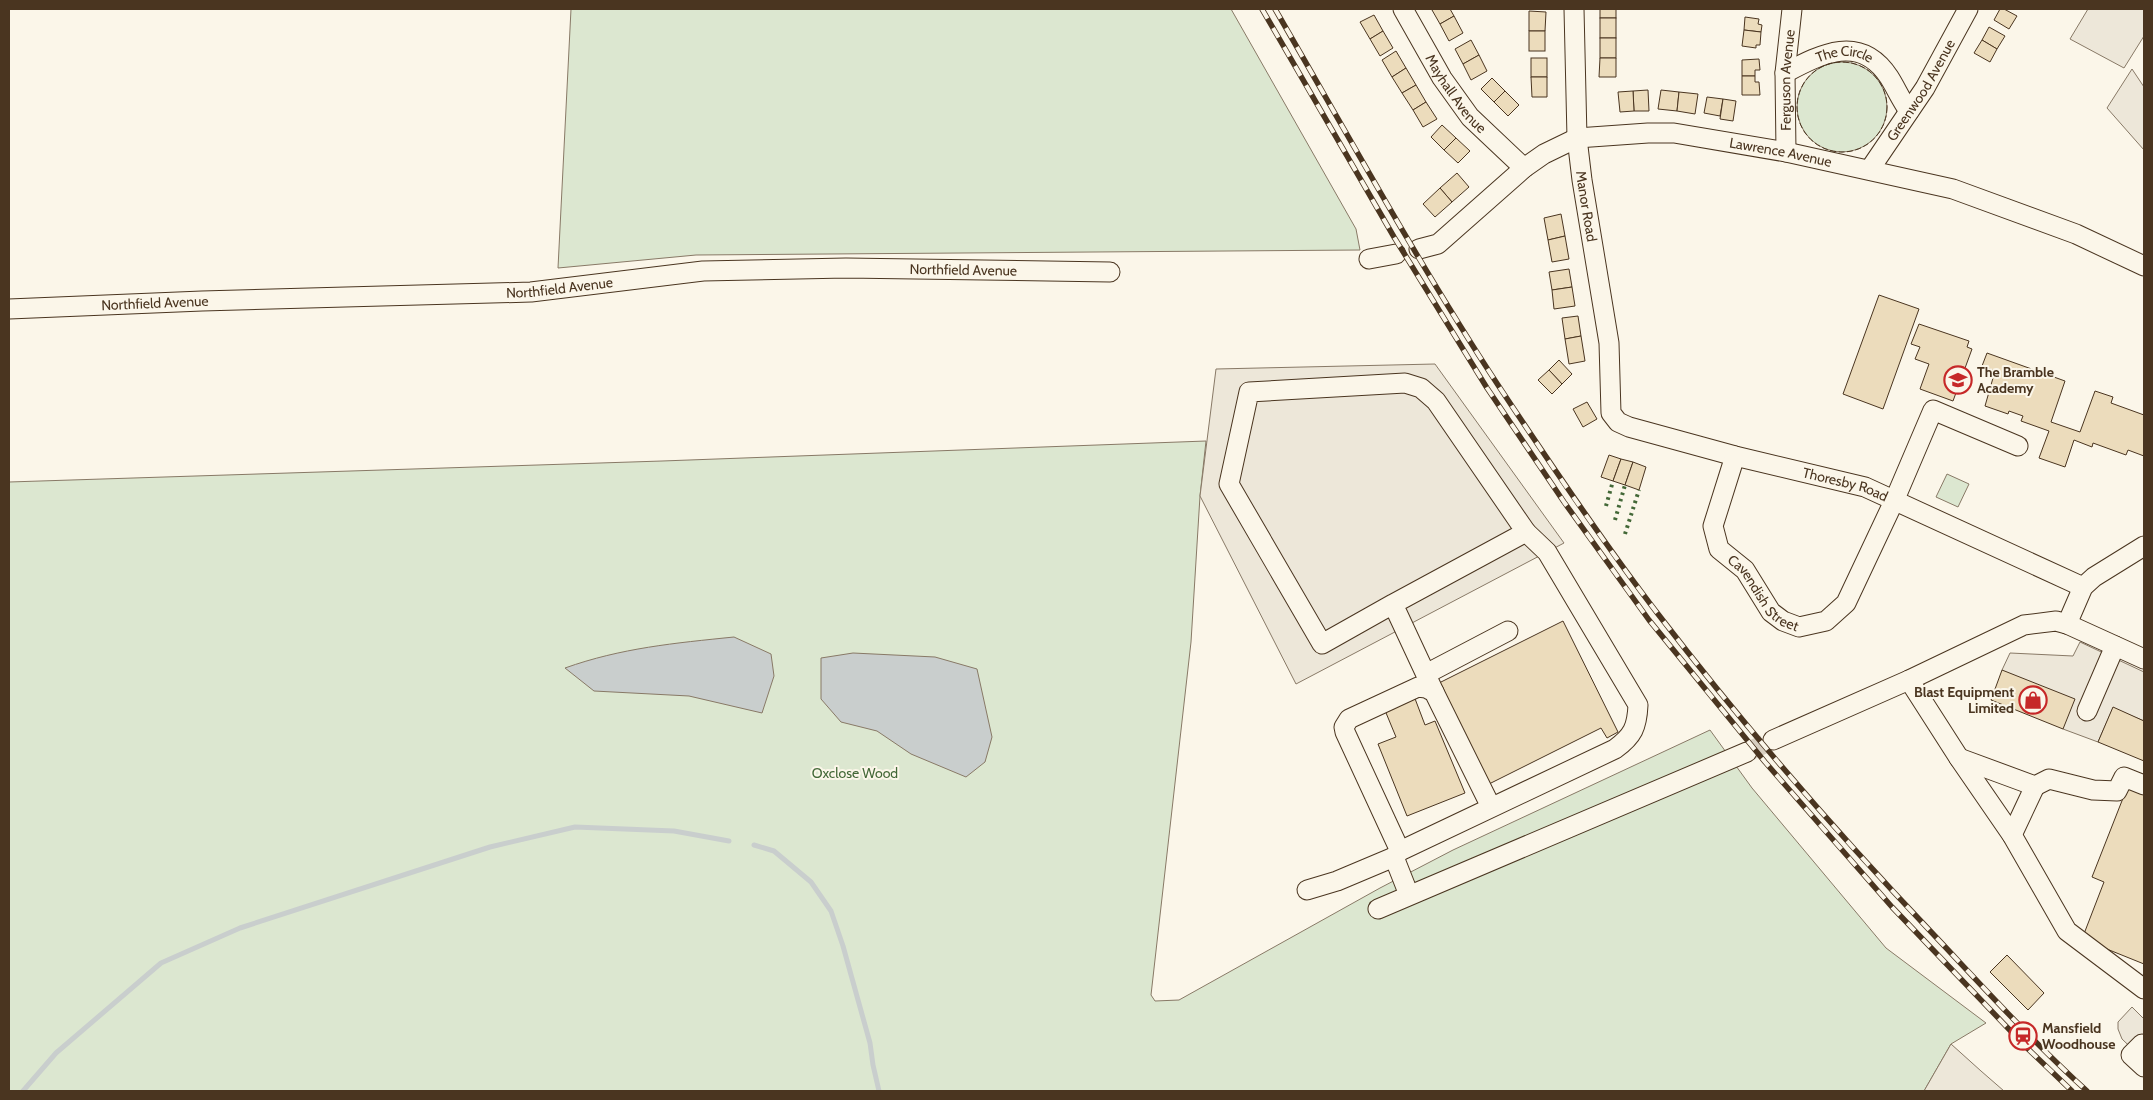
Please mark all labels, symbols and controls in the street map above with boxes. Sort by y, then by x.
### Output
street label: Ferguson Avenue [1776,29,1799,131]
street label: Greenwood Avenue [1883,36,1959,144]
street label: The Circle [1813,42,1877,67]
street label: Mayhall Avenue [1421,51,1490,137]
street label: Lawrence Avenue [1728,134,1834,171]
street label: Manor Road [1572,170,1601,243]
street label: Northfield Avenue [910,260,1017,280]
street label: Northfield Avenue [506,273,614,302]
street label: Northfield Avenue [101,292,209,314]
place label: The Bramble Academy [1977,363,2054,397]
school or university icon: The Bramble Academy [1943,365,1973,395]
street label: Thoresby Road [1801,463,1891,505]
street label: Cavendish Street [1724,551,1802,635]
place label: Blast Equipment Limited [1914,683,2014,717]
shop icon: Blast Equipment Limited [2018,685,2048,715]
park label: Oxclose Wood [812,764,898,782]
place label: Mansfield Woodhouse [2042,1019,2115,1053]
station icon: Mansfield Woodhouse [2008,1021,2038,1051]

